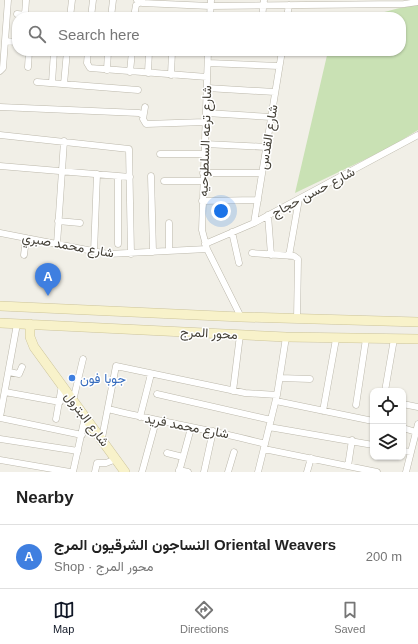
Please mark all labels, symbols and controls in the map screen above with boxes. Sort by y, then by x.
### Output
search box [12,12,406,56]
icon: search [26,23,48,45]
text: Search here [58,26,140,43]
street label: شارع ترعه السلطوحيه [196,85,216,197]
street label: شارع القدس [255,104,282,171]
street label: شارع حسن حجاج [269,164,358,222]
your location [211,201,231,221]
street label: شارع محمد صبري [20,230,115,263]
pin: A [35,263,61,296]
street label: محور المرج [180,324,238,344]
place label: جوبا فون [80,371,126,387]
marker: جوبا فون [67,373,77,383]
map controls [370,388,406,460]
button: locate [370,388,406,424]
street label: شارع البترول [60,389,112,451]
street label: شارع محمد فريد [143,410,230,443]
button: layers [370,424,406,460]
text: Nearby [16,488,74,507]
text: النساجون الشرقيون المرج Oriental Weavers [54,536,336,553]
text: A [24,549,34,564]
text: 200 m [366,549,402,564]
text: Shop · محور المرج [54,559,154,574]
tab: Map [53,599,75,635]
tab: Directions [180,599,229,635]
tab: Saved [334,599,365,635]

